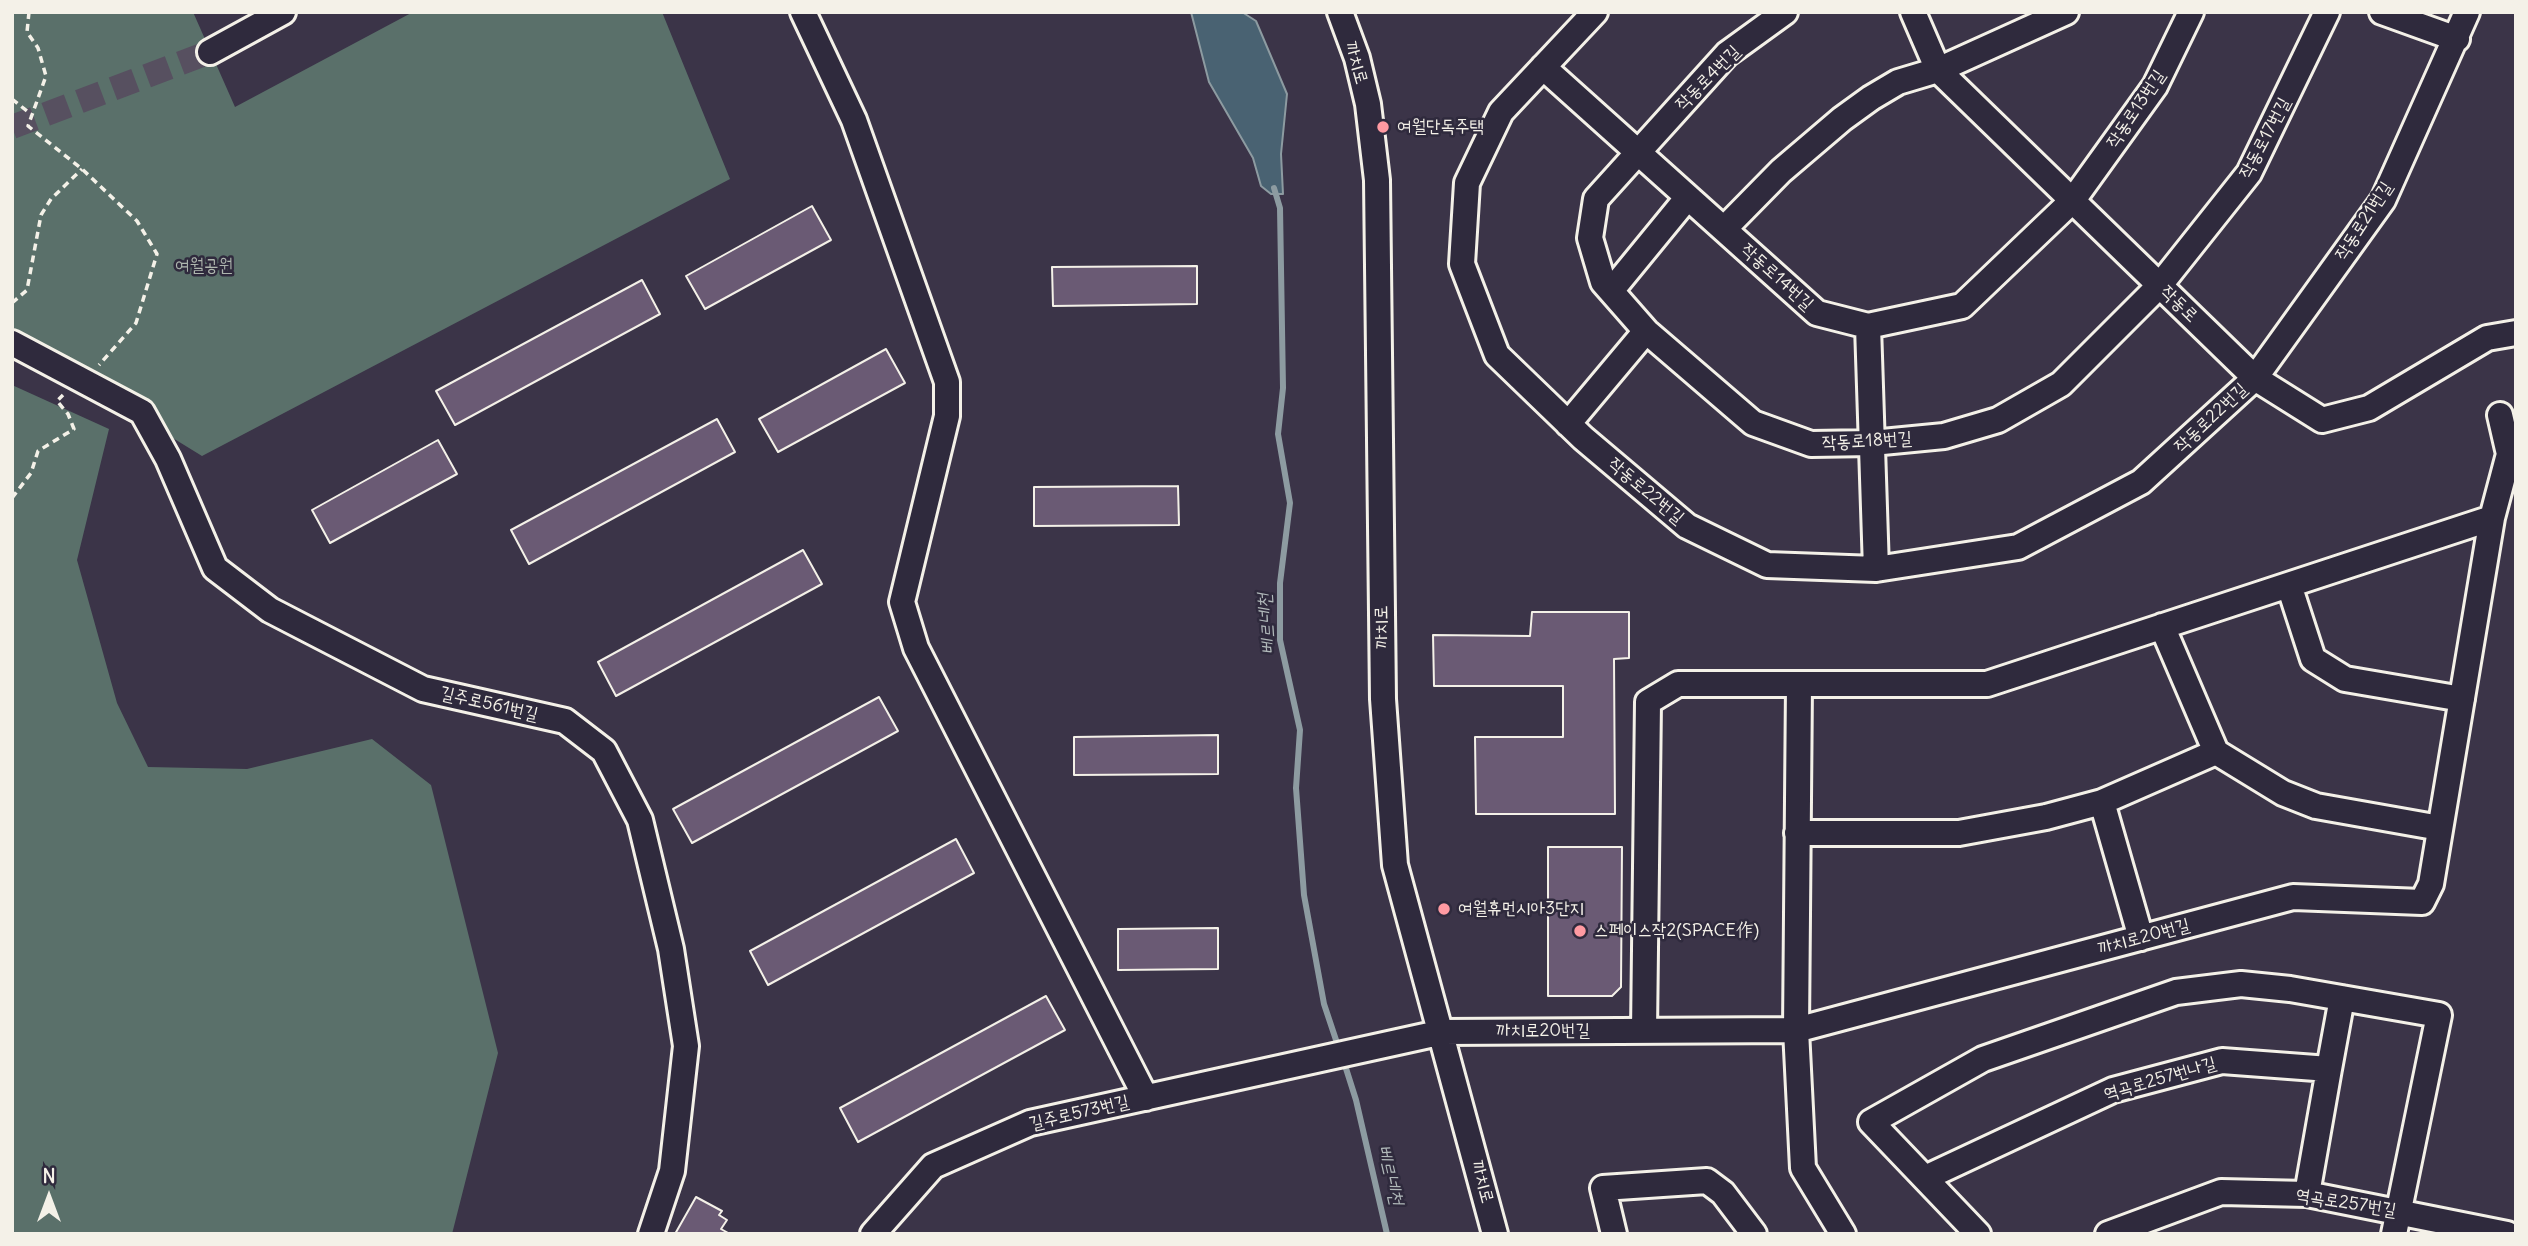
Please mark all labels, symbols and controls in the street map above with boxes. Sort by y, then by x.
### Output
street label: 까치로 [1340,39,1372,87]
street label: 작동로4번길 [1671,41,1745,115]
street label: 작동로13번길 [2102,66,2170,152]
street label: 작동로17번길 [2235,94,2295,182]
place label: 여월단독주택 [1397,116,1484,138]
marker: 여월단독주택 [1375,119,1391,135]
street label: 작동로21번길 [2331,178,2397,264]
street label: 작동로14번길 [1736,239,1818,315]
park label: 여월공원 [175,255,233,277]
street label: 작동로 [2156,281,2202,327]
street label: 작동로22번길 [2170,379,2252,457]
street label: 작동로18번길 [1822,428,1912,454]
street label: 작동로22번길 [1604,453,1688,529]
water label: 베르네천 [1253,593,1281,655]
street label: 까치로 [1371,605,1393,649]
street label: 길주로561번길 [438,682,540,726]
place label: 여월휴먼시아3단지 [1458,898,1584,920]
marker: 여월휴먼시아3단지 [1436,901,1452,917]
street label: 까치로20번길 [2096,914,2192,960]
place label: 스페이스작2(SPACE作) [1594,920,1759,942]
marker: 스페이스작2(SPACE作) [1572,923,1588,939]
street label: 까치로20번길 [1496,1020,1590,1042]
street label: 역곡로257번나길 [2101,1053,2219,1105]
street label: 길주로573번길 [1027,1091,1131,1135]
water label: 베르네천 [1372,1143,1408,1207]
street label: 까치로 [1466,1158,1498,1206]
north arrow [14,1162,84,1232]
text: N [42,1164,56,1188]
street label: 역곡로257번길 [2294,1184,2398,1222]

